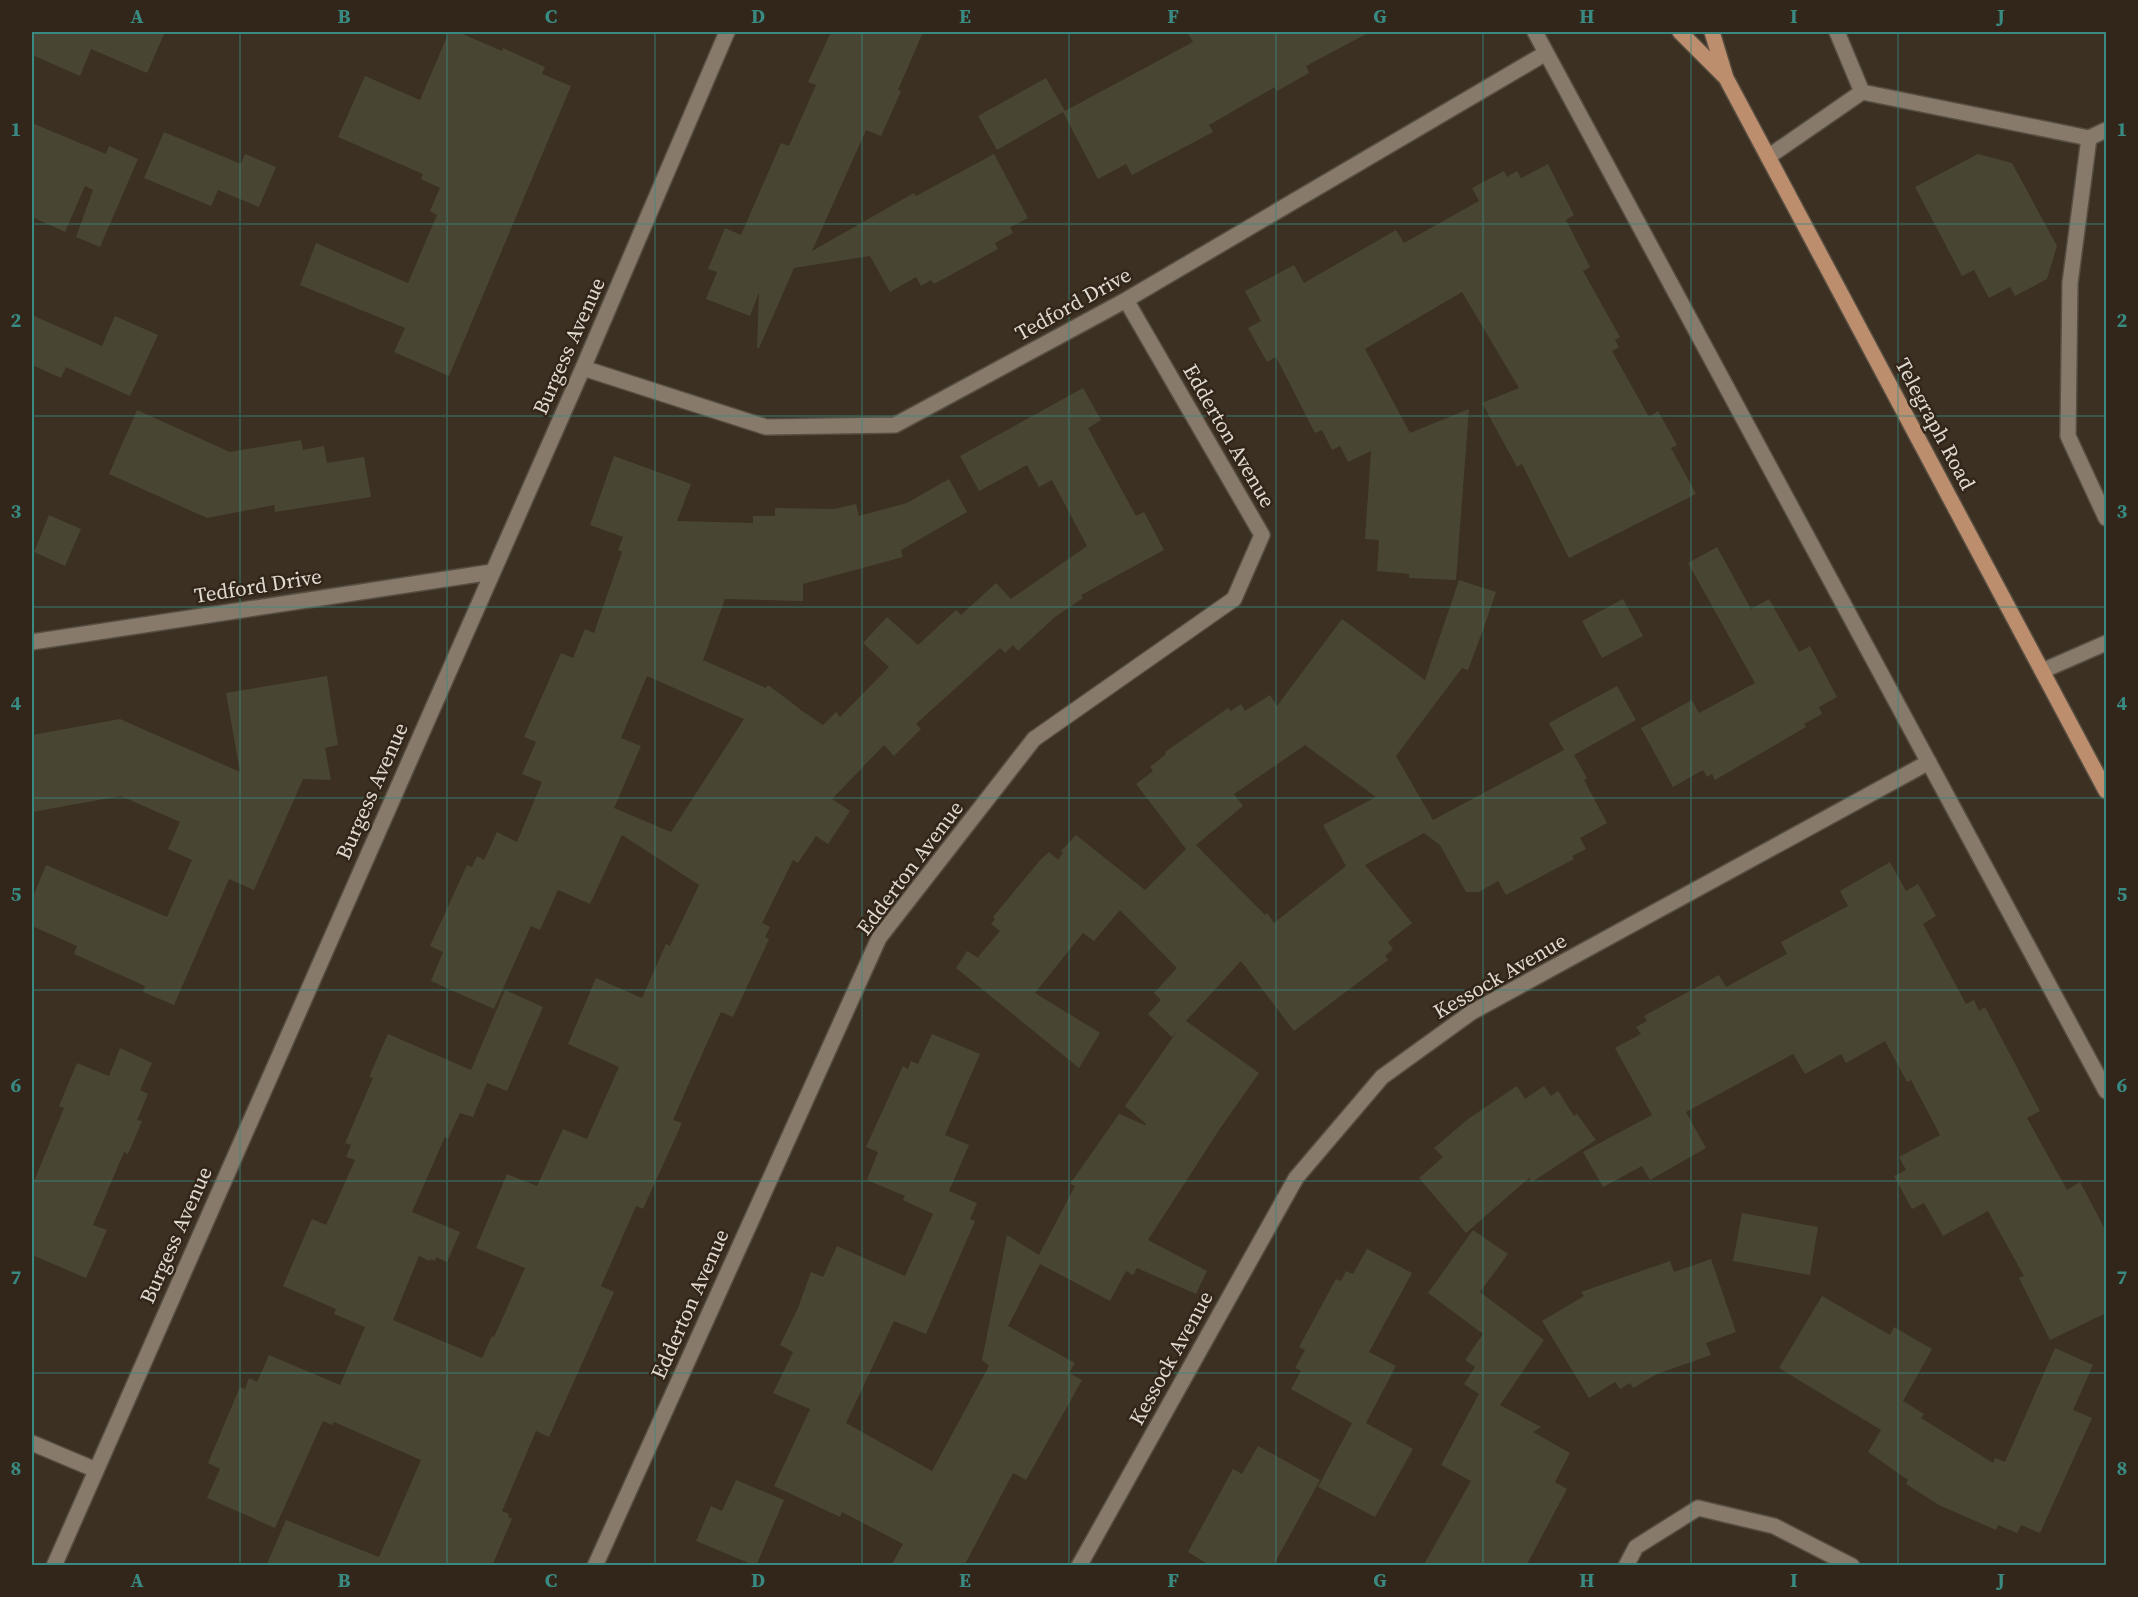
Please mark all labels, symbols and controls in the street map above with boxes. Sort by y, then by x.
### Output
text: A [130,2,144,30]
text: B [337,2,351,30]
text: C [545,2,557,30]
text: D [751,2,765,30]
text: E [959,2,971,30]
text: F [1167,2,1179,30]
text: G [1373,2,1387,30]
text: H [1579,2,1595,30]
text: I [1790,2,1798,30]
text: J [1995,2,2005,30]
text: 1 [11,115,21,143]
text: 1 [2117,115,2127,143]
street label: Tedford Drive [1009,260,1136,347]
street label: Burgess Avenue [525,273,612,419]
text: 2 [11,306,22,334]
text: 2 [2117,306,2128,334]
street label: Telegraph Road [1888,353,1982,495]
street label: Edderton Avenue [1177,359,1282,513]
text: 3 [11,497,22,525]
text: 3 [2117,497,2128,525]
street label: Tedford Drive [192,561,324,610]
text: 4 [11,689,22,717]
text: 4 [2117,689,2128,717]
street label: Burgess Avenue [328,718,415,864]
street label: Edderton Avenue [849,795,970,941]
text: 5 [11,880,22,908]
text: 5 [2117,880,2128,908]
street label: Kessock Avenue [1428,926,1572,1025]
text: 6 [11,1071,22,1099]
text: 6 [2117,1071,2128,1099]
street label: Burgess Avenue [132,1162,219,1308]
street label: Edderton Avenue [643,1224,736,1383]
text: 7 [11,1263,22,1291]
text: 7 [2117,1263,2128,1291]
street label: Kessock Avenue [1122,1285,1219,1430]
text: 8 [11,1454,21,1482]
text: 8 [2117,1454,2127,1482]
text: A [130,1566,144,1594]
text: B [337,1566,351,1594]
text: C [545,1566,557,1594]
text: D [751,1566,765,1594]
text: E [959,1566,971,1594]
text: F [1167,1566,1179,1594]
text: G [1373,1566,1387,1594]
text: H [1579,1566,1595,1594]
text: I [1790,1566,1798,1594]
text: J [1995,1566,2005,1594]

